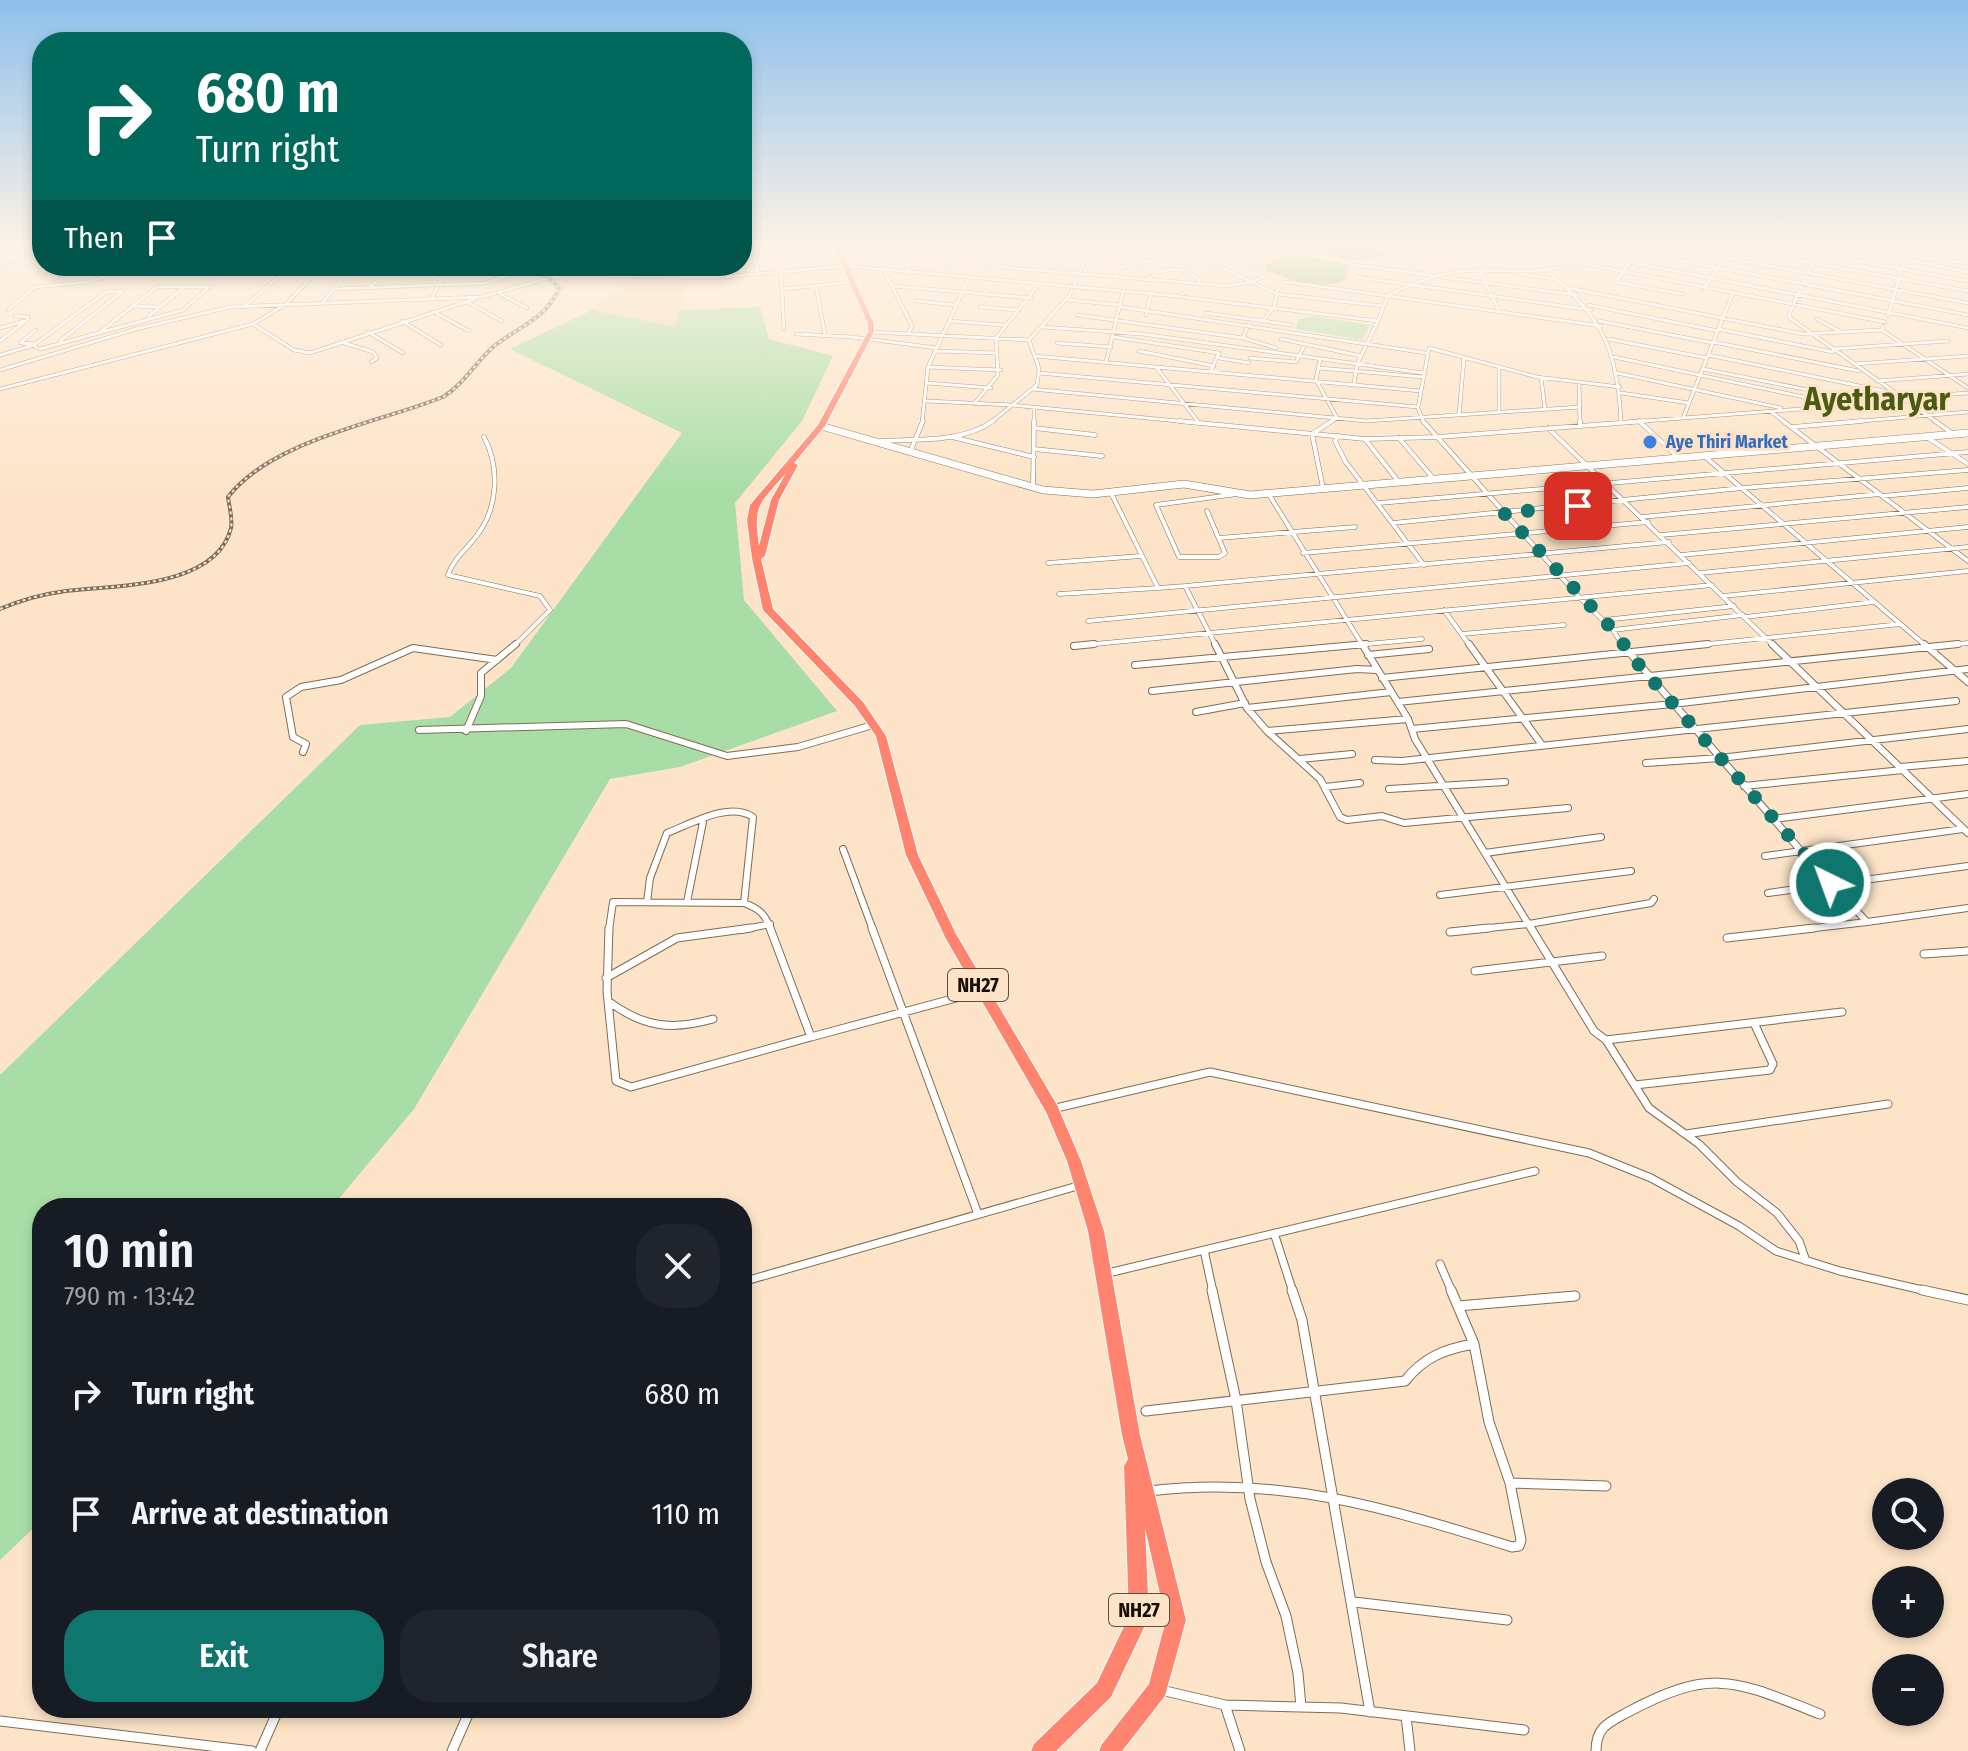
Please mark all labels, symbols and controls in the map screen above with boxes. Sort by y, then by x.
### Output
text: 680 m [196,60,340,127]
icon: right [64,64,168,168]
text: Turn right [196,128,339,172]
icon: arrive [140,216,184,260]
text: Then [64,220,124,256]
district label: Ayetharyar [1803,380,1951,418]
place label: Aye Thiri Market [1665,431,1789,453]
marker: Aye Thiri Market [1641,433,1659,451]
pin [1544,472,1612,540]
icon: arrive [1556,484,1600,528]
position arrow [1788,841,1872,925]
road number: NH27 [948,969,1008,1001]
text: 10 min [64,1222,194,1280]
button: close [636,1224,720,1308]
text: 790 m · 13:42 [64,1281,195,1312]
icon: right [64,1372,108,1416]
text: Turn right [132,1376,254,1412]
text: 680 m [644,1376,720,1412]
map controls [1872,1478,1944,1726]
button: search [1872,1478,1944,1550]
icon: arrive [64,1492,108,1536]
text: Arrive at destination [132,1496,389,1532]
text: 110 m [651,1496,720,1532]
button: + [1872,1566,1944,1638]
road number: NH27 [1109,1594,1169,1626]
button: Exit [64,1610,384,1702]
button: Share [400,1610,720,1702]
button: − [1872,1654,1944,1726]

